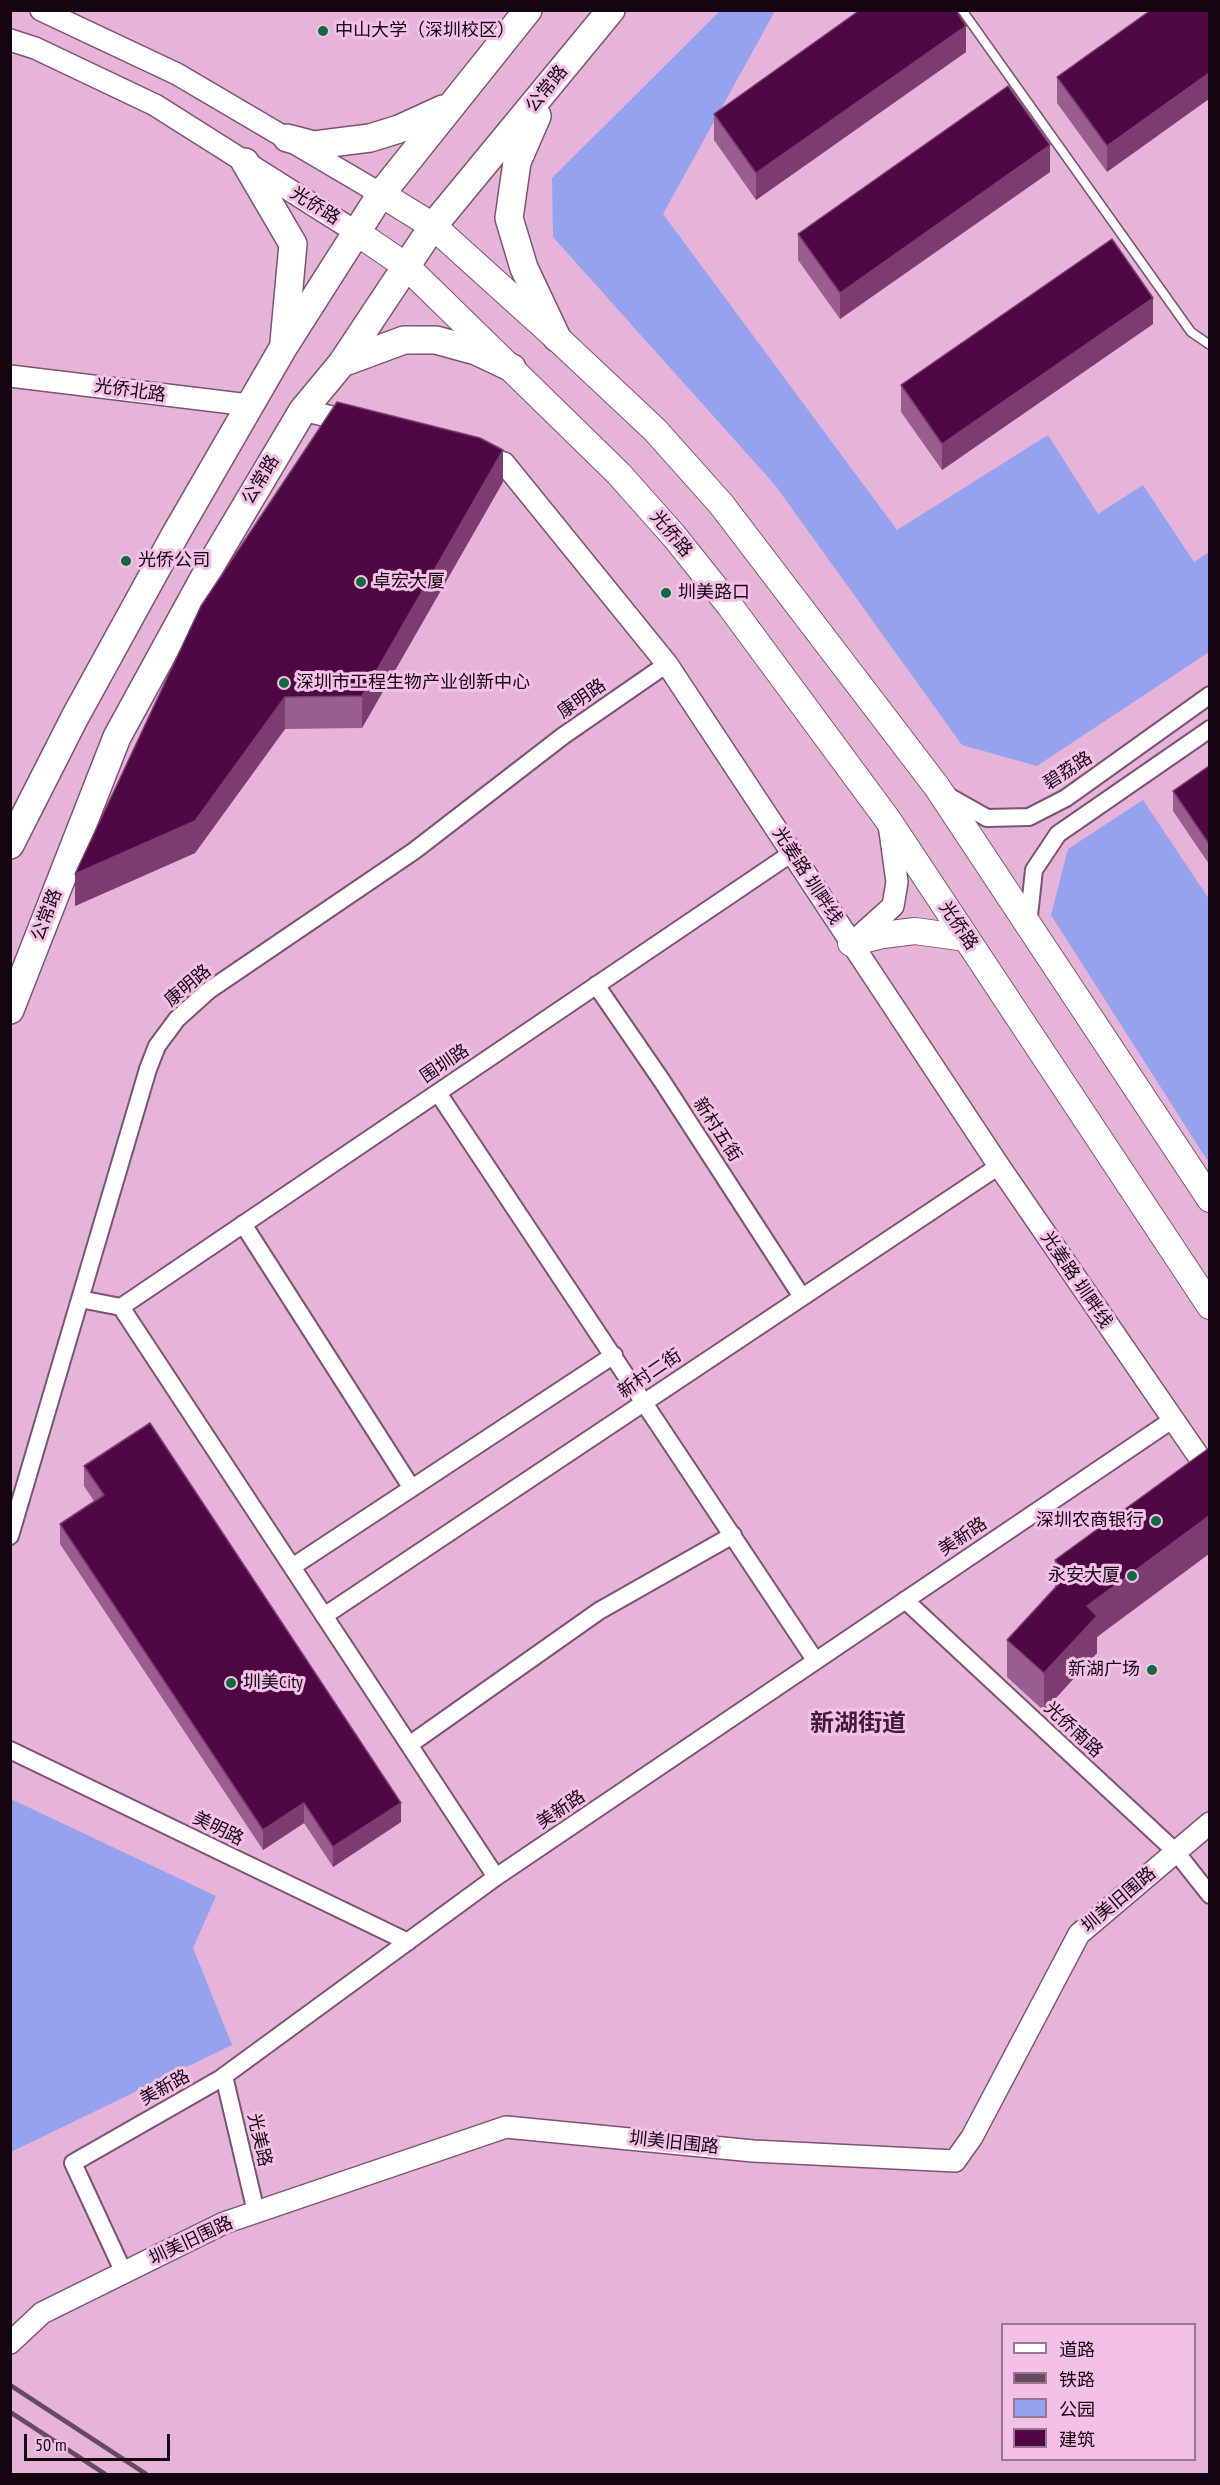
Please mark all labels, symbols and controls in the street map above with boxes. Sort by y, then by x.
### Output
place label: 中山大学（深圳校区） [335,20,515,42]
marker: 中山大学（深圳校区） [316,24,330,38]
street label: 公常路 [522,61,572,117]
street label: 光侨路 [286,183,344,229]
street label: 光侨北路 [93,375,167,407]
street label: 公常路 [238,451,284,509]
street label: 光侨路 [645,506,697,562]
place label: 光侨公司 [138,550,210,572]
marker: 光侨公司 [119,554,133,568]
place label: 卓宏大厦 [373,571,445,593]
marker: 卓宏大厦 [354,575,368,589]
place label: 圳美路口 [678,582,750,604]
marker: 圳美路口 [659,586,673,600]
place label: 深圳市工程生物产业创新中心 [296,672,530,694]
street label: 康明路 [554,675,610,723]
marker: 深圳市工程生物产业创新中心 [277,676,291,690]
street label: 碧荔路 [1039,747,1097,795]
street label: 光姜路 圳畔线 [767,823,847,929]
street label: 公常路 [27,886,67,944]
street label: 光侨路 [934,898,982,954]
street label: 康明路 [160,960,216,1012]
street label: 围圳路 [417,1040,473,1088]
street label: 新村五街 [688,1094,746,1166]
street label: 光姜路 圳畔线 [1036,1228,1116,1332]
street label: 新村二街 [614,1345,686,1403]
place label: 深圳农商银行 [1036,1510,1144,1532]
street label: 美新路 [935,1513,991,1561]
marker: 深圳农商银行 [1149,1514,1163,1528]
place label: 永安大厦 [1048,1565,1120,1587]
marker: 永安大厦 [1125,1569,1139,1583]
place label: 新湖广场 [1068,1659,1140,1681]
marker: 新湖广场 [1145,1663,1159,1677]
place label: 圳美City [243,1672,303,1694]
marker: 圳美City [224,1676,238,1690]
street label: 光侨南路 [1039,1698,1107,1762]
district label: 新湖街道 [810,1710,906,1738]
street label: 美新路 [533,1786,589,1834]
street label: 美明路 [189,1807,247,1851]
street label: 圳美旧围路 [1078,1863,1160,1937]
street label: 美新路 [136,2065,194,2111]
street label: 光美路 [242,2111,276,2169]
street label: 圳美旧围路 [628,2128,720,2158]
street label: 圳美旧围路 [146,2212,236,2270]
legend [1001,2323,1196,2461]
text: 道路 [1059,2338,1095,2361]
text: 铁路 [1059,2368,1095,2391]
text: 公园 [1059,2398,1095,2421]
scale bar [27,2422,172,2460]
text: 建筑 [1059,2428,1095,2451]
text: 50 m [35,2433,67,2456]

